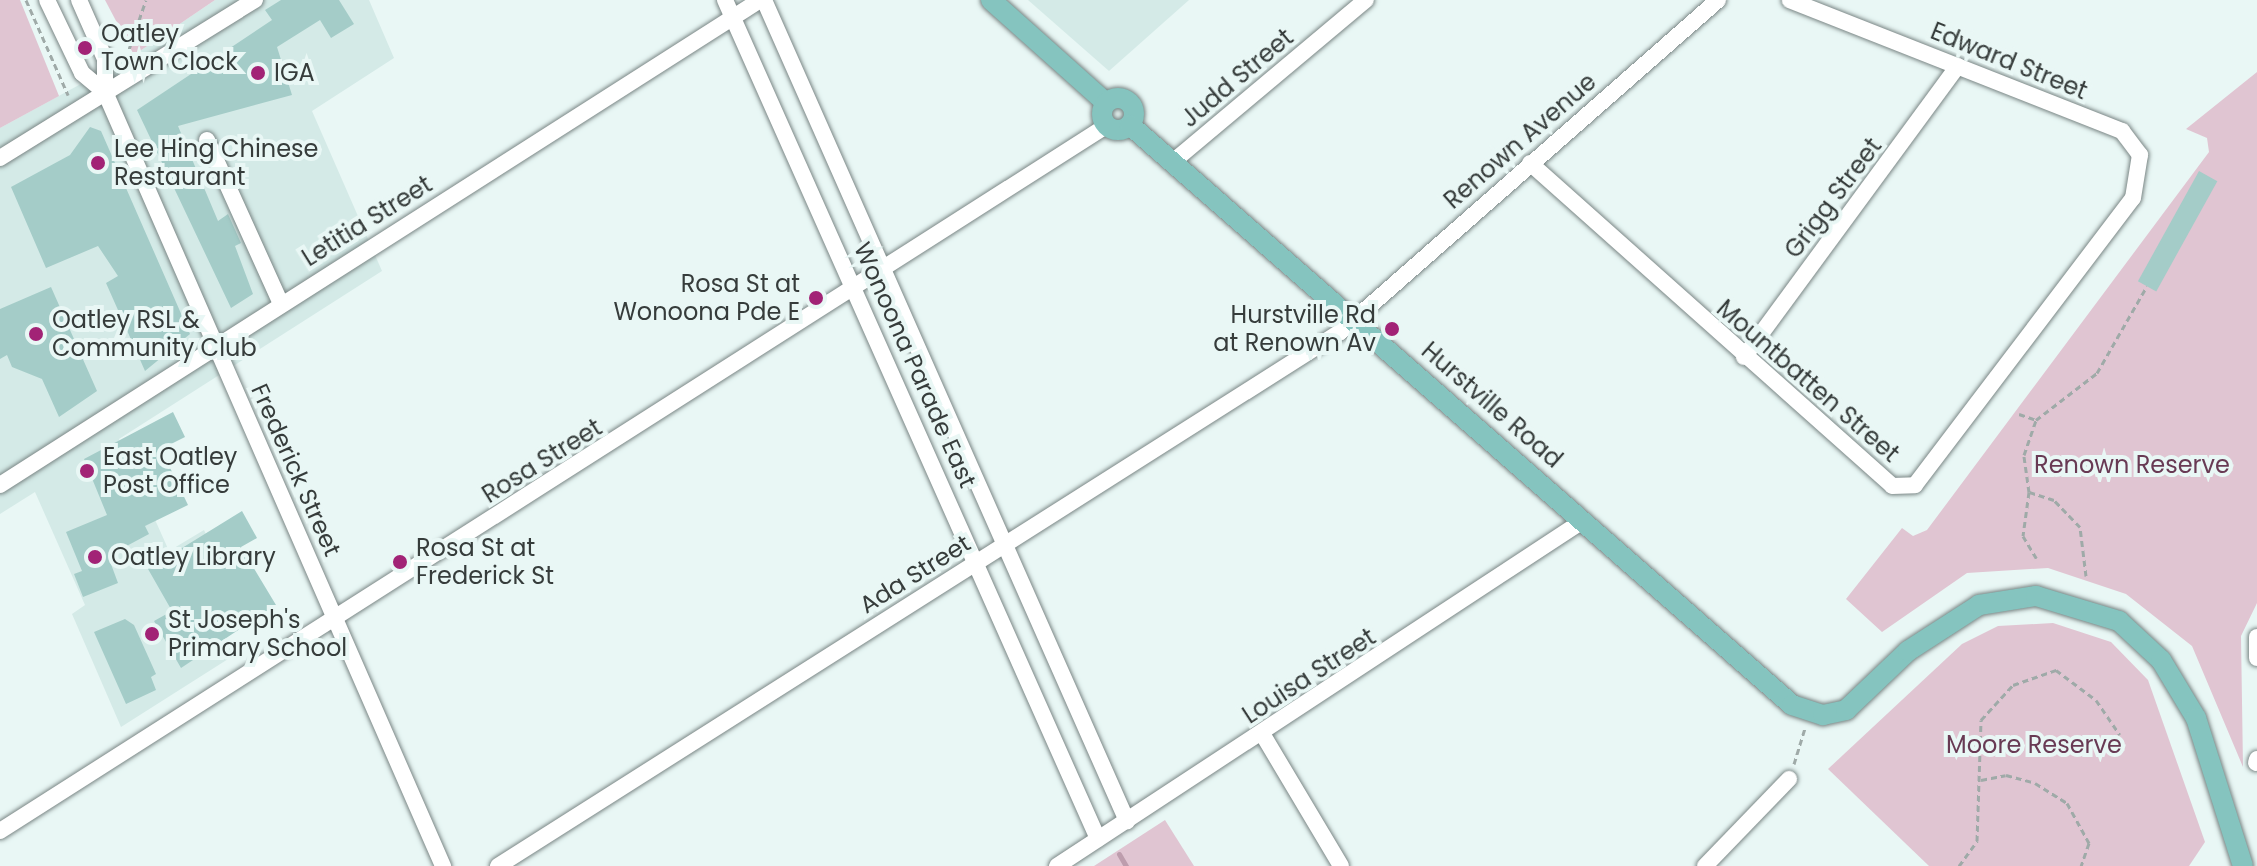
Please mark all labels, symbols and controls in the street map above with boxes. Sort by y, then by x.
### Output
street label: Edward Street [1927,17,2091,105]
place label: Oatley Town Clock [101,20,238,76]
street label: Judd Street [1175,23,1299,133]
marker: Oatley Town Clock [76,39,94,57]
place label: IGA [274,59,315,87]
marker: IGA [249,64,267,82]
street label: Renown Avenue [1438,67,1602,215]
street label: Grigg Street [1779,132,1887,264]
place label: Lee Hing Chinese Restaurant [114,135,318,191]
marker: Lee Hing Chinese Restaurant [89,154,107,172]
street label: Letitia Street [297,170,437,272]
street label: Wonoona Parade East [848,238,982,492]
place label: Rosa St at Wonoona Pde E [613,270,800,326]
marker: Rosa St at Wonoona Pde E [807,289,825,307]
street label: Mountbatten Street [1711,294,1905,468]
place label: Hurstville Rd at Renown Av [1213,301,1376,357]
place label: Oatley RSL & Community Club [52,306,257,362]
marker: Hurstville Rd at Renown Av [1383,320,1401,338]
marker: Oatley RSL & Community Club [27,325,45,343]
street label: Hurstville Road [1416,336,1568,474]
street label: Frederick Street [245,379,347,561]
street label: Rosa Street [477,413,607,509]
place label: East Oatley Post Office [103,443,237,499]
park label: Renown Reserve [2034,451,2230,479]
marker: East Oatley Post Office [78,462,96,480]
street label: Ada Street [854,529,976,619]
place label: Rosa St at Frederick St [416,534,554,590]
place label: Oatley Library [111,543,276,571]
marker: Oatley Library [86,548,104,566]
marker: Rosa St at Frederick St [391,553,409,571]
place label: St Joseph's Primary School [168,606,347,662]
street label: Louisa Street [1237,622,1381,730]
marker: St Joseph's Primary School [143,625,161,643]
park label: Moore Reserve [1946,731,2122,759]

